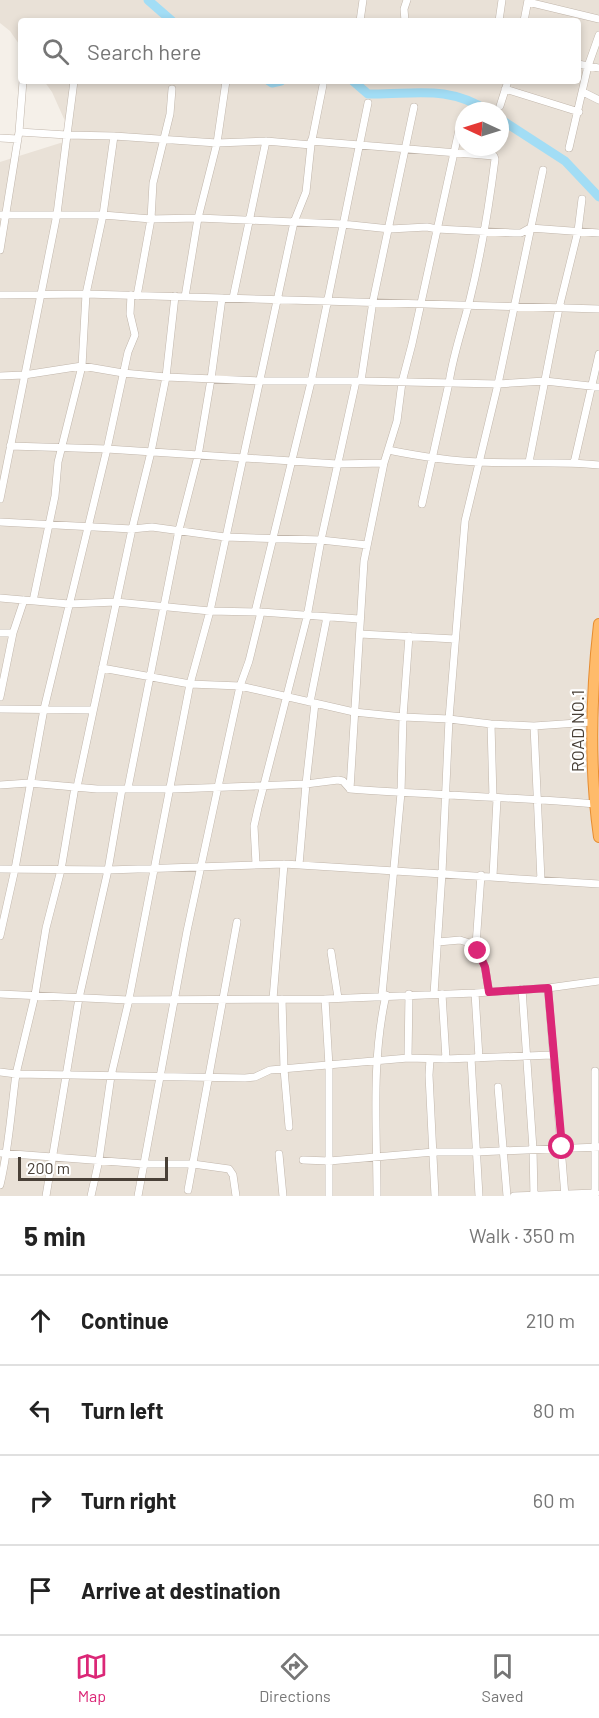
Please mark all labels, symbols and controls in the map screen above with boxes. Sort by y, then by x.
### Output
search box [18,18,581,84]
icon: search [39,35,72,68]
text: Search here [87,38,201,64]
north arrow [455,102,509,156]
street label: ROAD NO.1 [566,690,588,772]
route end [464,937,490,963]
route start [548,1133,574,1159]
scale bar [18,1154,168,1182]
text: 200 m [27,1158,70,1177]
text: 5 min [24,1220,86,1251]
text: Walk · 350 m [469,1223,575,1247]
icon: ahead [24,1304,57,1337]
text: Continue [81,1307,169,1333]
text: 210 m [526,1308,575,1332]
icon: left [24,1394,57,1427]
text: Turn left [81,1397,164,1423]
text: 80 m [533,1398,575,1422]
icon: right [24,1484,57,1517]
text: Turn right [81,1487,176,1513]
text: 60 m [533,1488,575,1512]
icon: arrive [24,1574,57,1607]
text: Arrive at destination [81,1577,280,1603]
tab: Map [75,1650,108,1705]
tab: Directions [259,1650,331,1705]
tab: Saved [482,1650,524,1705]

